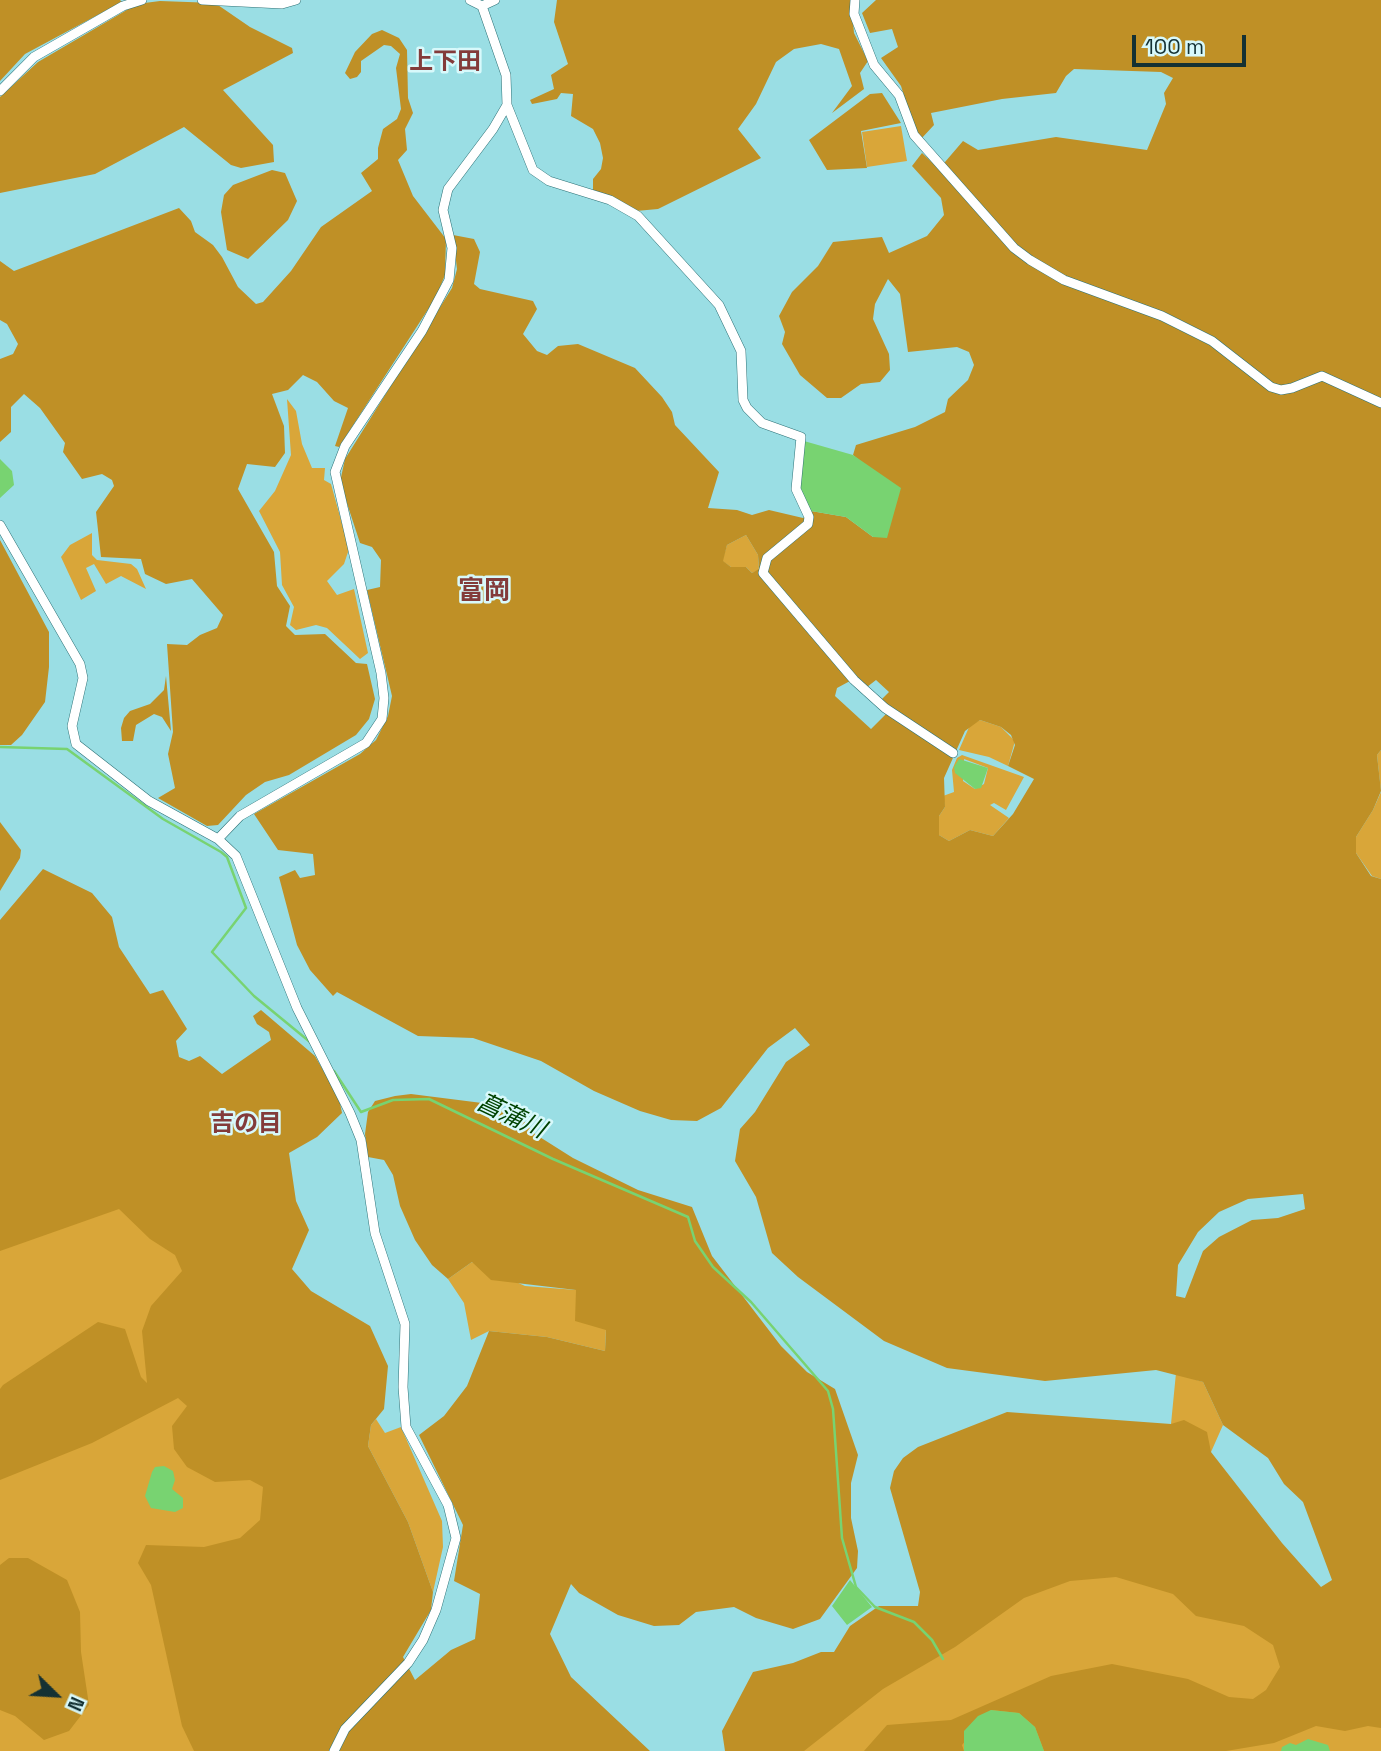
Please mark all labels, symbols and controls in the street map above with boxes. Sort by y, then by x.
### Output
scale bar [1136,21,1250,65]
text: 100 m [1145,33,1204,60]
district label: 上下田 [409,48,481,76]
district label: 富岡 [458,576,510,608]
water label: 菖蒲川 [472,1089,550,1145]
district label: 吉の目 [210,1110,282,1138]
north arrow [21,1660,91,1730]
text: N [62,1693,90,1715]

